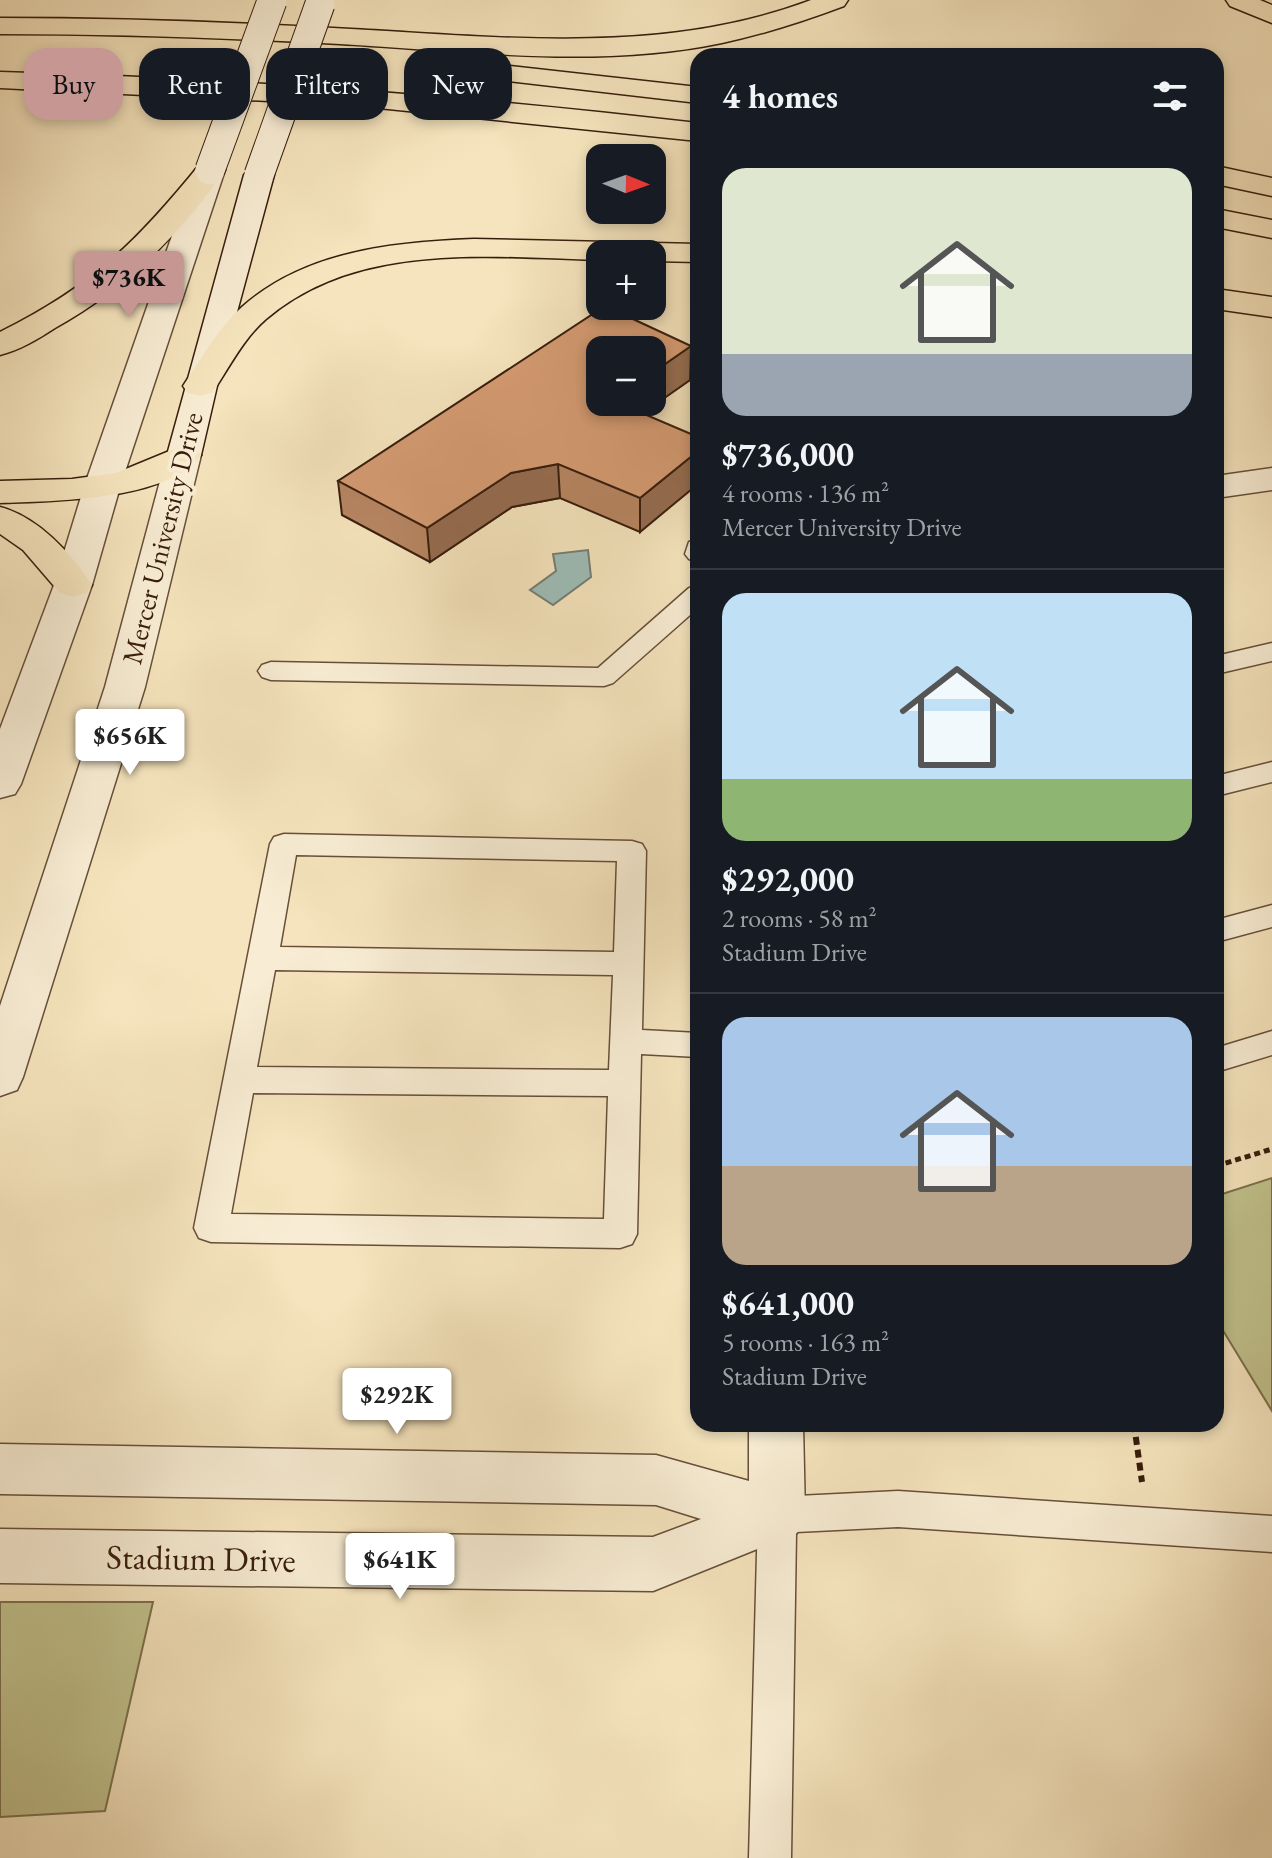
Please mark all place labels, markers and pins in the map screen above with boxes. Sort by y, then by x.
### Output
pin: $736K [73,251,185,319]
pin: $656K [74,709,186,777]
pin: $292K [341,1368,453,1436]
pin: $641K [344,1533,456,1601]

